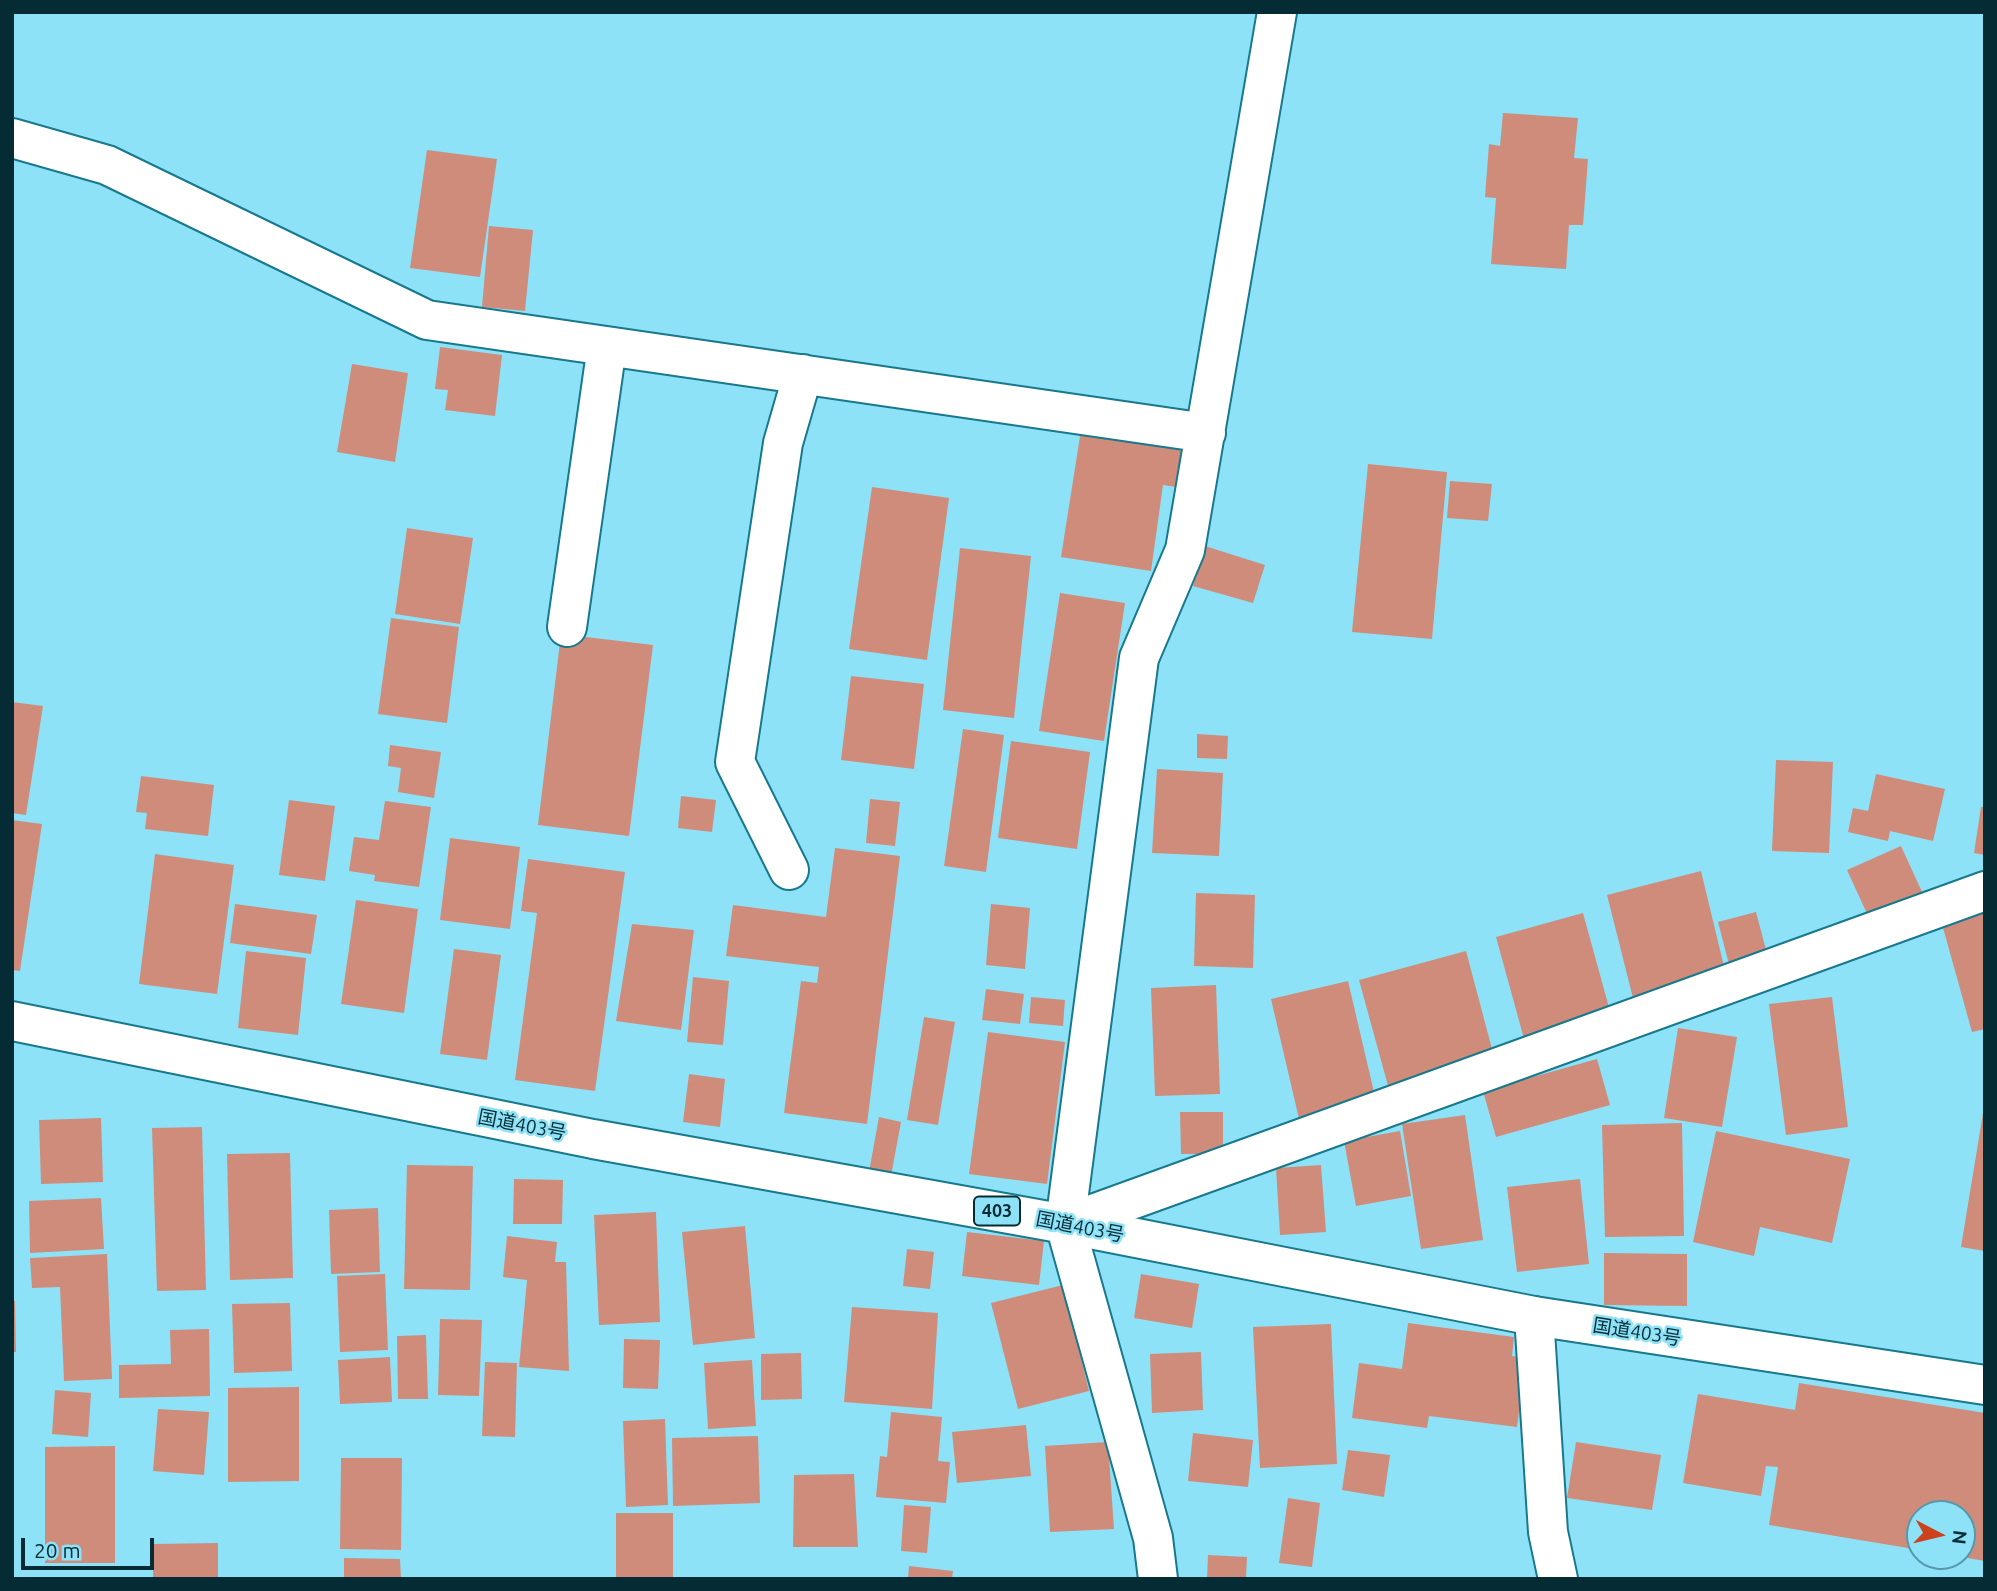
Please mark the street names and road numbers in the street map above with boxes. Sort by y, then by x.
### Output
street label: 国道403号 [476,1105,568,1145]
road number: 403 [974,1196,1020,1226]
street label: 国道403号 [1034,1207,1126,1247]
street label: 国道403号 [1591,1314,1683,1350]

